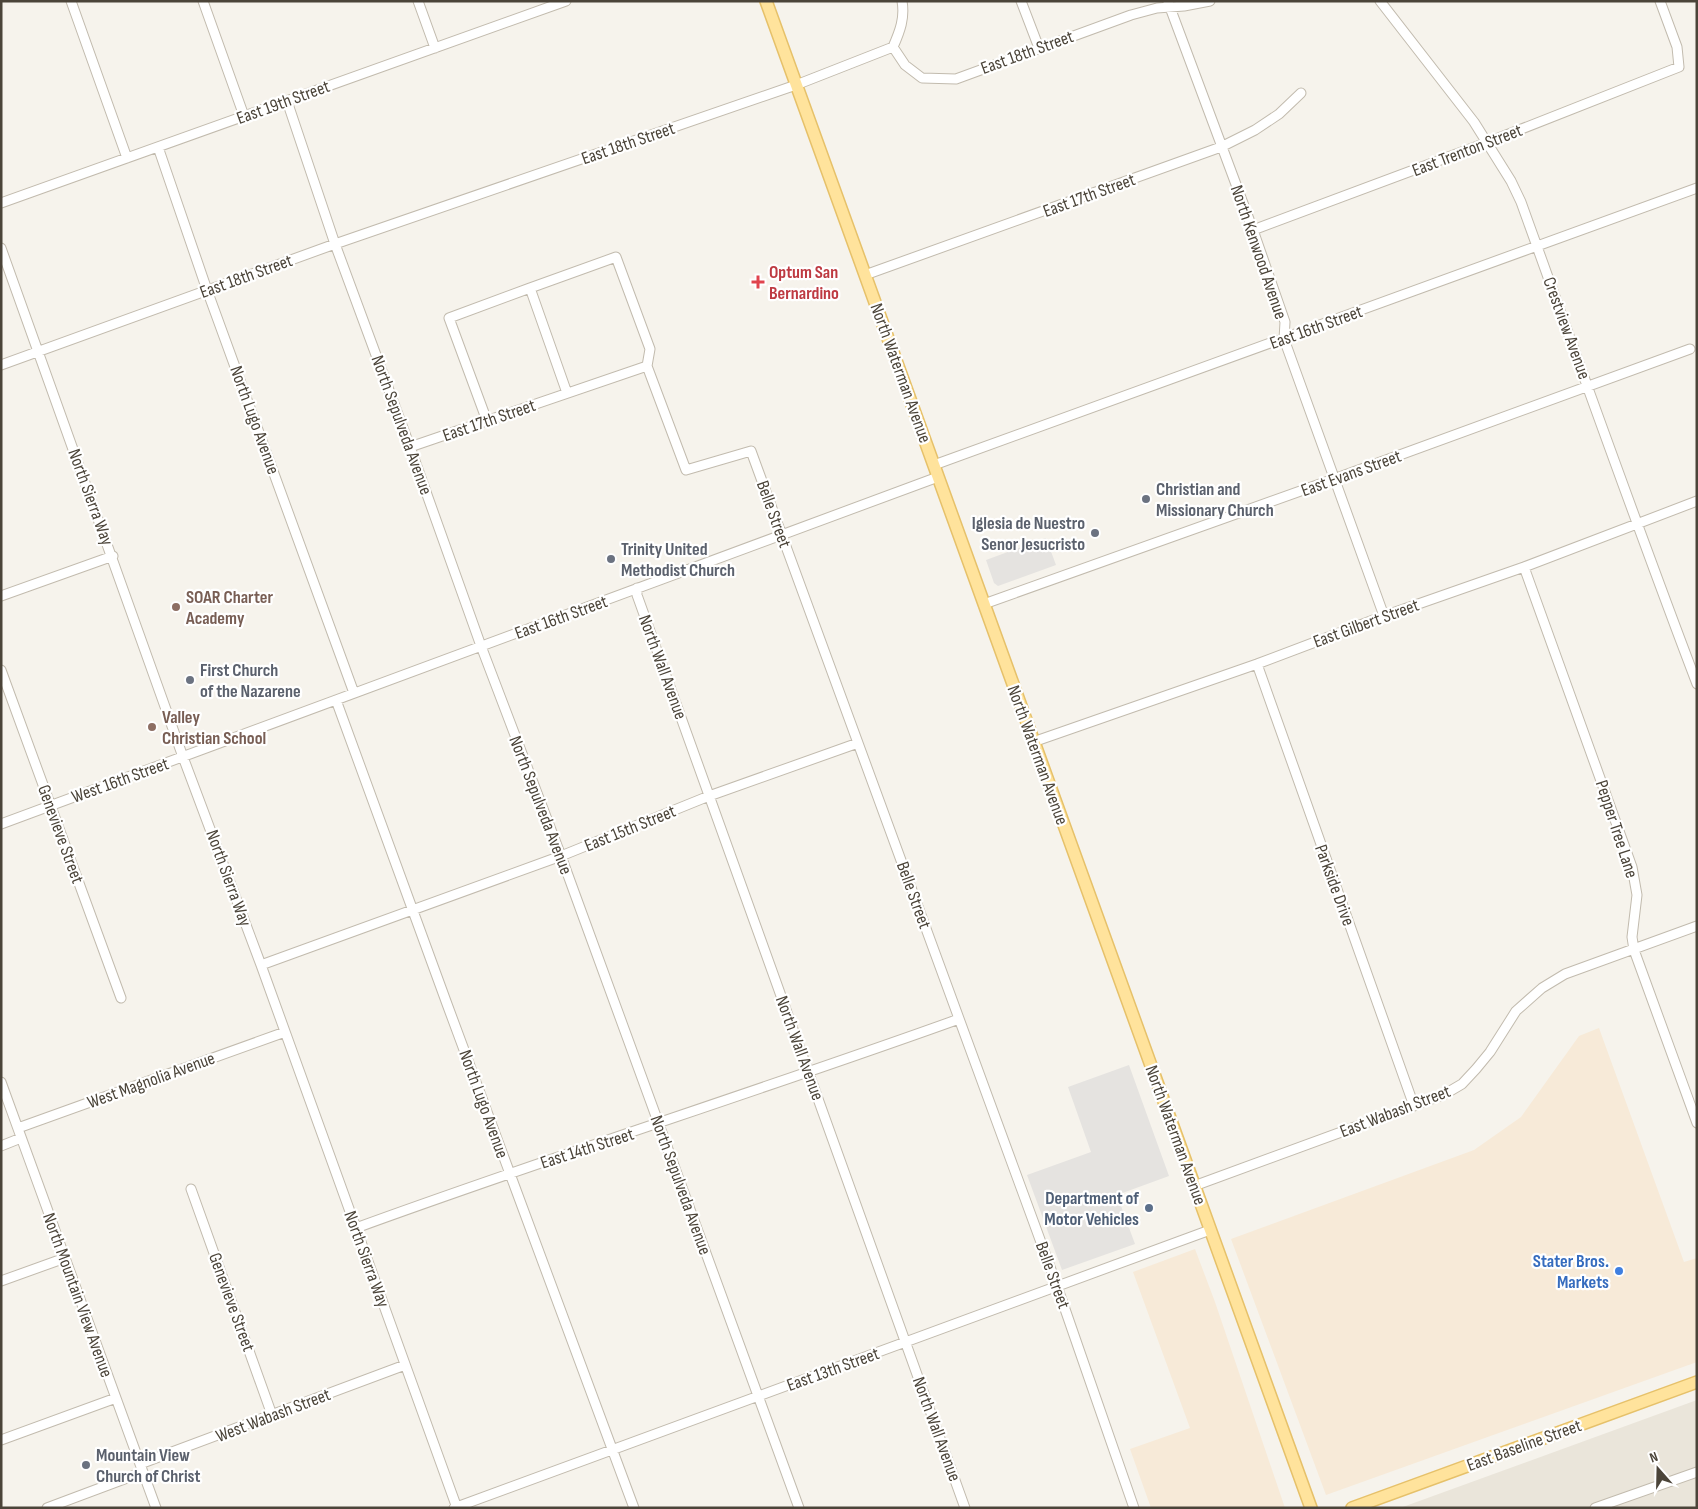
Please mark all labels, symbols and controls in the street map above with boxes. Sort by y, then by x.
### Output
street label: East 18th Street [978,26,1077,79]
street label: East 19th Street [234,76,333,129]
street label: East 18th Street [579,118,678,169]
street label: East Trenton Street [1409,120,1526,181]
street label: East 17th Street [1040,169,1139,222]
street label: North Kenwood Avenue [1226,182,1291,322]
street label: East 18th Street [197,250,296,303]
place label: Optum San Bernardino [769,262,839,304]
street label: Crestview Avenue [1538,274,1595,382]
marker: Optum San Bernardino [751,275,765,289]
street label: North Waterman Avenue [866,300,936,446]
street label: East 16th Street [1267,301,1366,354]
street label: North Sepulveda Avenue [367,353,436,498]
street label: North Lugo Avenue [225,363,284,477]
street label: East 17th Street [440,395,539,446]
street label: East Evans Street [1298,445,1405,501]
street label: North Sierra Way [63,446,118,548]
street label: Belle Street [752,478,796,551]
place label: Christian and Missionary Church [1156,479,1274,521]
marker: Christian and Missionary Church [1140,493,1152,505]
place label: Iglesia de Nuestro Senor Jesucristo [972,513,1085,555]
marker: Iglesia de Nuestro Senor Jesucristo [1089,527,1101,539]
place label: Trinity United Methodist Church [621,539,735,581]
marker: Trinity United Methodist Church [605,553,617,565]
place label: SOAR Charter Academy [185,587,273,629]
street label: East 16th Street [512,591,611,644]
street label: East Gilbert Street [1310,594,1422,652]
marker: SOAR Charter Academy [170,601,182,613]
street label: North Wall Avenue [634,612,691,722]
place label: First Church of the Nazarene [200,660,301,702]
marker: First Church of the Nazarene [184,674,196,686]
street label: North Waterman Avenue [1003,682,1073,828]
place label: Valley Christian School [162,707,266,749]
marker: Valley Christian School [146,721,158,733]
street label: North Sepulveda Avenue [504,733,577,877]
street label: West 16th Street [69,753,172,808]
street label: Pepper Tree Lane [1591,778,1642,881]
street label: Genevieve Street [33,782,88,887]
street label: East 15th Street [582,800,679,856]
street label: North Sierra Way [201,827,256,929]
street label: Parkside Drive [1310,842,1359,929]
street label: Belle Street [892,859,936,932]
street label: North Wall Avenue [771,993,828,1103]
street label: North Lugo Avenue [454,1047,513,1161]
street label: West Magnolia Avenue [84,1048,218,1113]
street label: North Waterman Avenue [1141,1062,1211,1208]
street label: East Wabash Street [1337,1081,1454,1142]
street label: North Sepulveda Avenue [646,1113,715,1258]
street label: East 14th Street [538,1123,637,1173]
place label: Department of Motor Vehicles [1044,1188,1139,1230]
marker: Department of Motor Vehicles [1143,1202,1155,1214]
street label: North Sierra Way [339,1208,394,1310]
street label: North Mountain View Avenue [38,1210,117,1380]
street label: Belle Street [1031,1239,1075,1312]
street label: Genevieve Street [204,1250,259,1355]
place label: Stater Bros. Markets [1533,1251,1609,1293]
marker: Stater Bros. Markets [1613,1265,1625,1277]
street label: East 13th Street [784,1343,883,1396]
street label: North Wall Avenue [908,1374,965,1484]
street label: West Wabash Street [213,1384,334,1447]
street label: East Baseline Street [1464,1415,1585,1476]
north arrow [1633,1444,1683,1494]
place label: Mountain View Church of Christ [96,1445,200,1487]
text: N [1647,1448,1660,1467]
marker: Mountain View Church of Christ [80,1459,92,1471]

